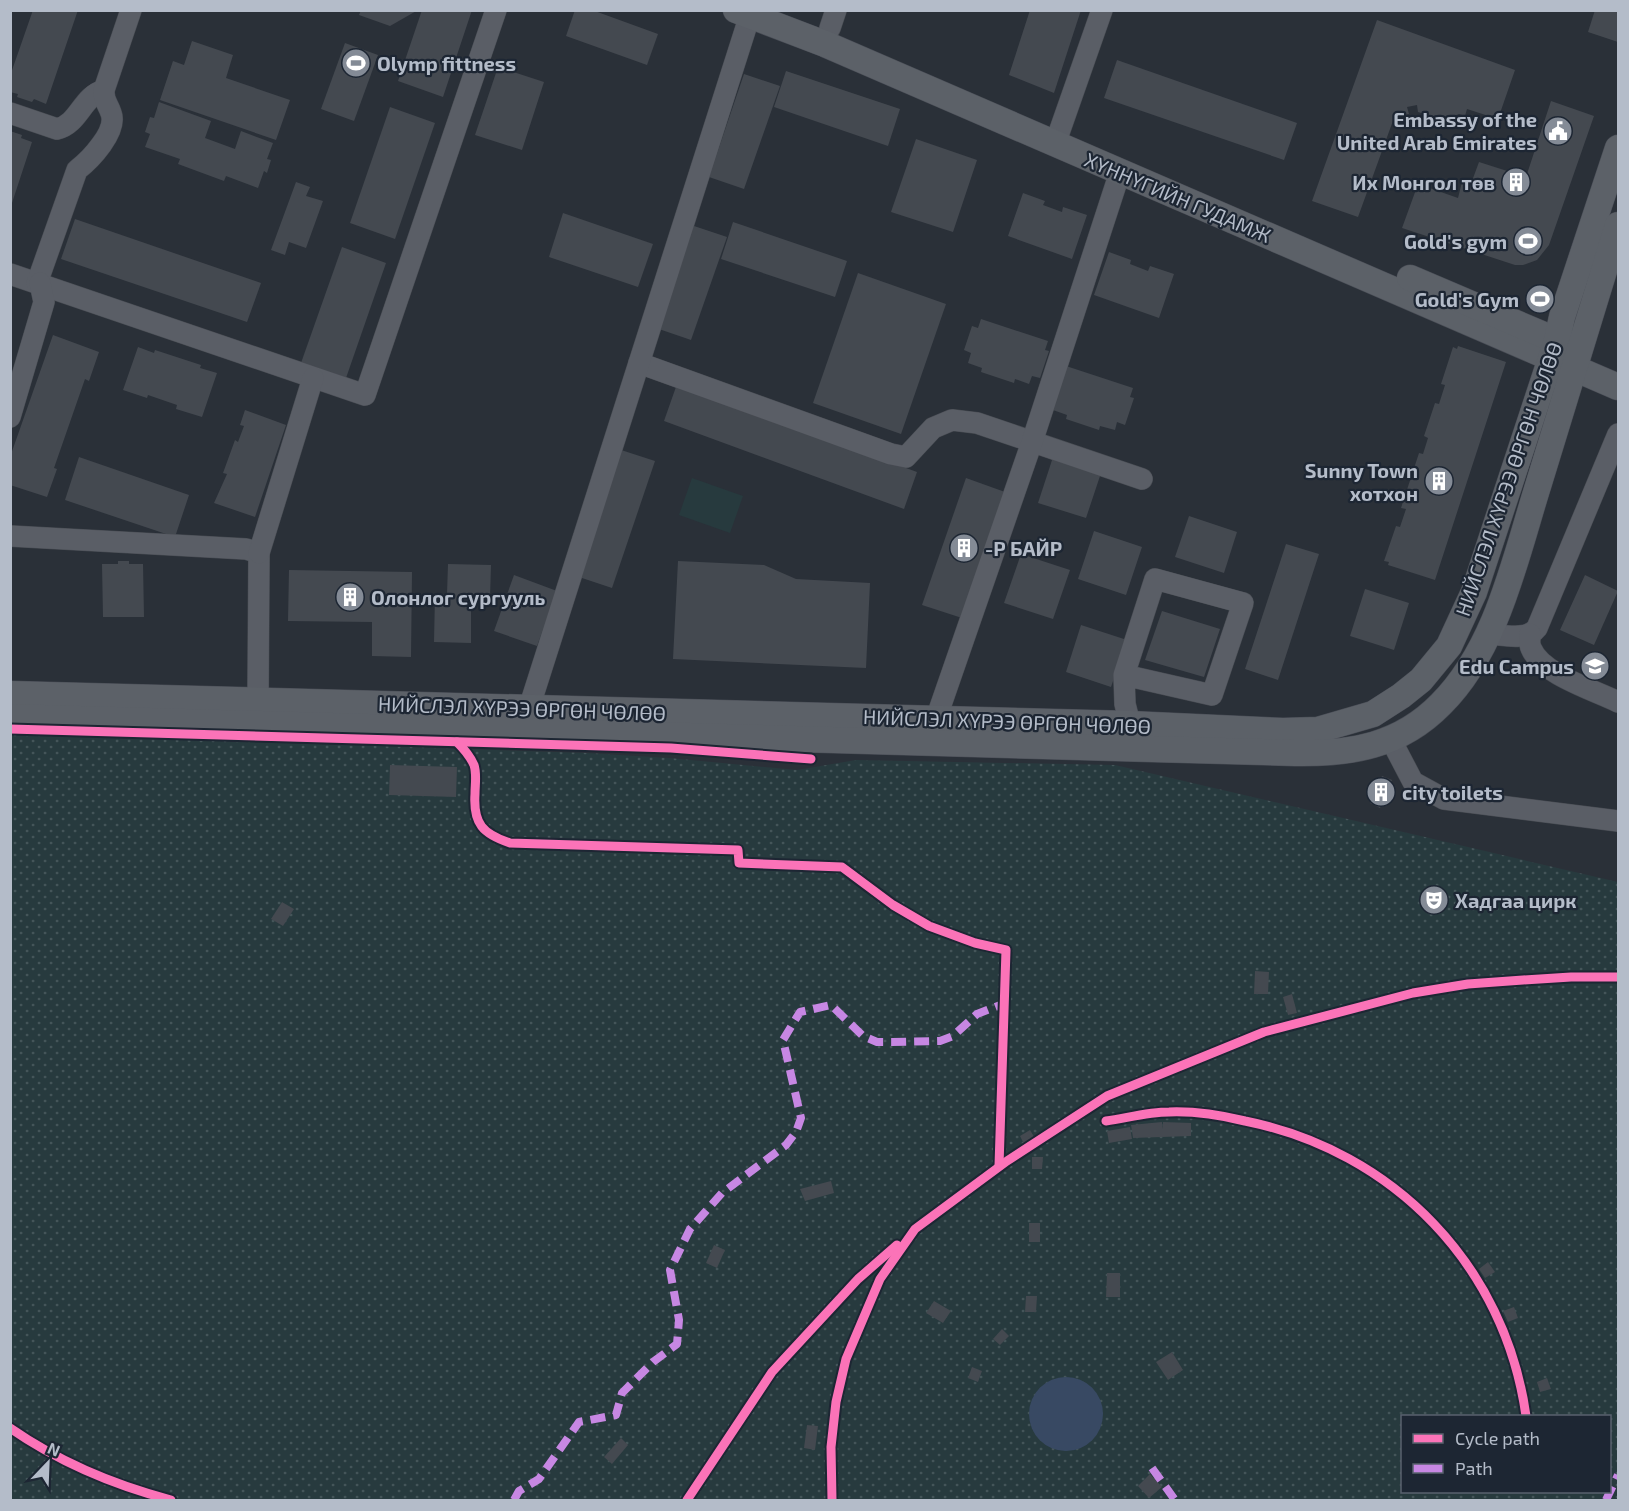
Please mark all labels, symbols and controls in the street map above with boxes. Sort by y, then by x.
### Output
sports icon: Olymp fittness [340,47,372,79]
place label: Olymp fittness [377,51,516,76]
place label: Embassy of the United Arab Emirates [1337,107,1537,154]
public building icon: Embassy of the United Arab Emirates [1542,115,1574,147]
street label: ХҮННҮГИЙН ГУДАМЖ [1081,147,1275,247]
building icon: Их Монгол төв [1500,166,1532,198]
place label: Их Монгол төв [1352,170,1495,194]
sports icon: Gold's gym [1512,225,1544,257]
place label: Gold's gym [1404,229,1507,254]
sports icon: Gold's Gym [1524,283,1556,315]
place label: Gold's Gym [1415,287,1519,312]
street label: НИЙСЛЭЛ ХҮРЭЭ ӨРГӨН ЧӨЛӨӨ [1450,339,1566,619]
place label: Sunny Town хотхон [1305,458,1418,505]
building icon: Sunny Town хотхон [1423,465,1455,497]
building icon: -Р БАЙР [948,532,980,564]
place label: -Р БАЙР [985,536,1062,560]
building icon: Олонлог сургууль [334,581,366,613]
place label: Олонлог сургууль [371,585,546,609]
school or university icon: Edu Campus [1579,650,1611,682]
place label: Edu Campus [1459,654,1574,678]
street label: НИЙСЛЭЛ ХҮРЭЭ ӨРГӨН ЧӨЛӨӨ [378,691,666,725]
street label: НИЙСЛЭЛ ХҮРЭЭ ӨРГӨН ЧӨЛӨӨ [863,704,1151,738]
building icon: city toilets [1365,776,1397,808]
place label: city toilets [1402,780,1503,805]
theatre icon: Хадгаа цирк [1418,884,1450,916]
place label: Хадгаа цирк [1455,888,1577,912]
legend [1401,1415,1611,1493]
text: Cycle path [1455,1427,1540,1449]
north arrow [18,1433,78,1493]
text: N [45,1438,63,1460]
text: Path [1455,1457,1493,1479]

